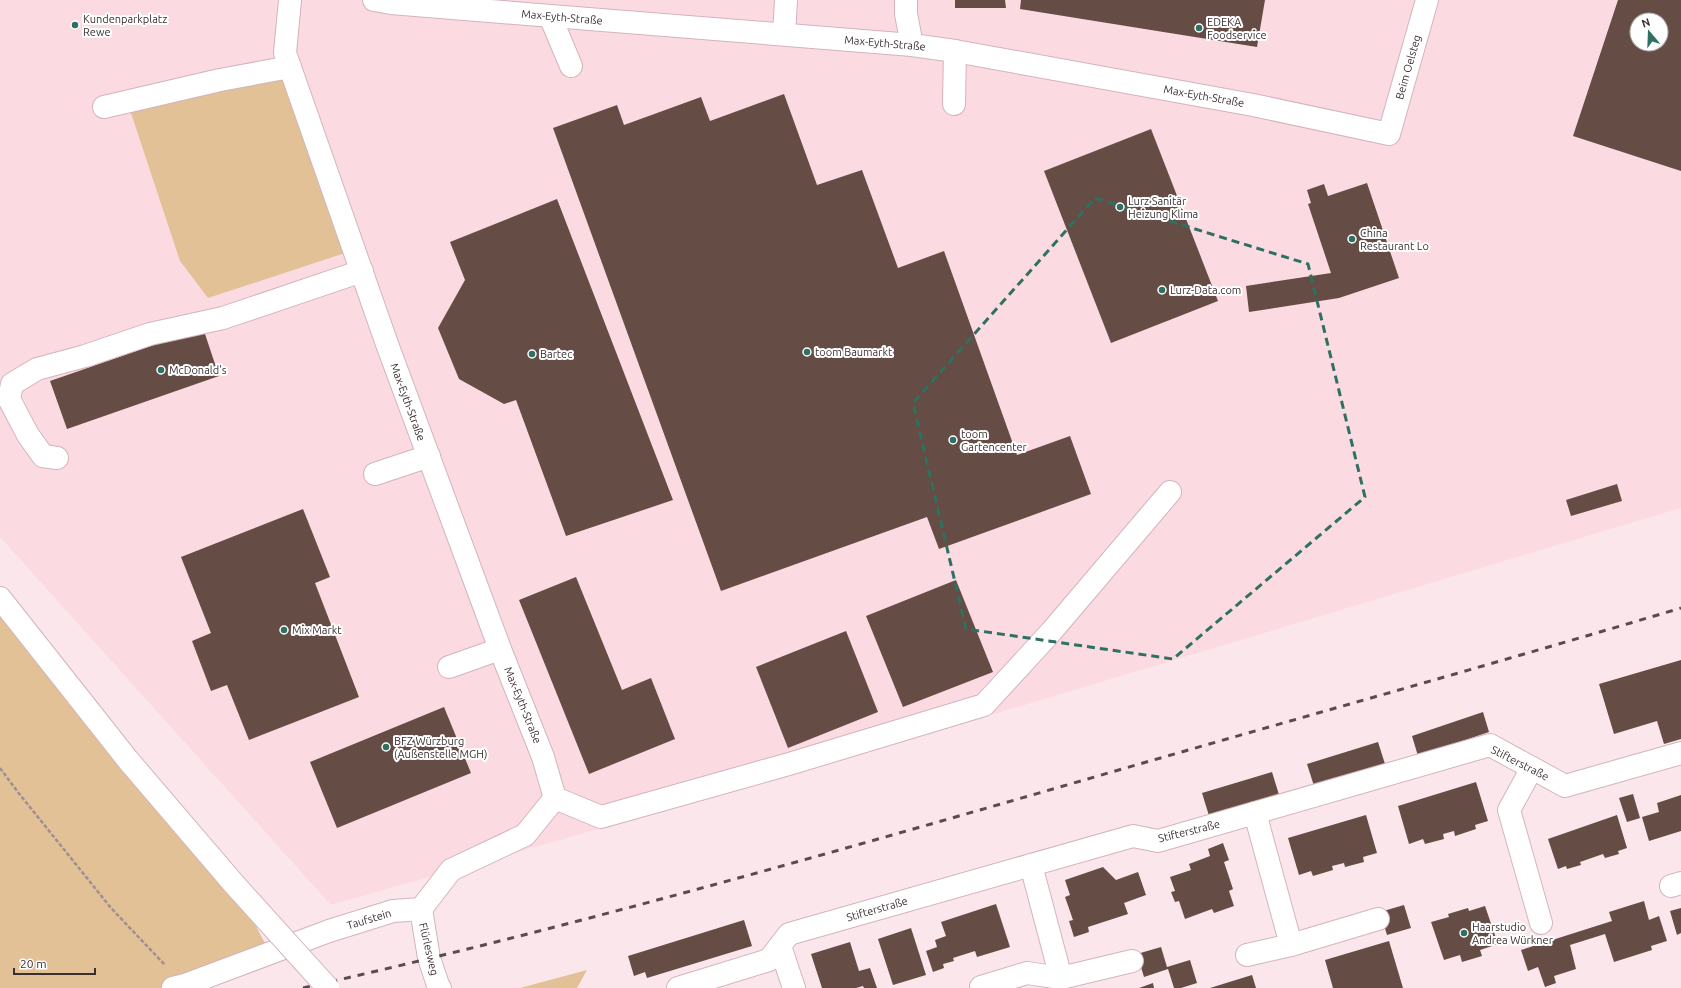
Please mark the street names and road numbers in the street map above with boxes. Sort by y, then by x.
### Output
street label: Max-Eyth-Straße [521,7,603,27]
street label: Max-Eyth-Straße [844,33,926,53]
street label: Beim Oelsteg [1393,33,1423,101]
street label: Max-Eyth-Straße [1163,83,1245,109]
street label: Max-Eyth-Straße [388,362,428,442]
street label: Max-Eyth-Straße [502,665,544,745]
street label: Stifterstraße [1489,743,1551,783]
street label: Stifterstraße [1157,818,1221,844]
street label: Stifterstraße [845,895,909,923]
street label: Taufstein [345,907,393,931]
street label: Flürlesweg [417,921,441,977]

